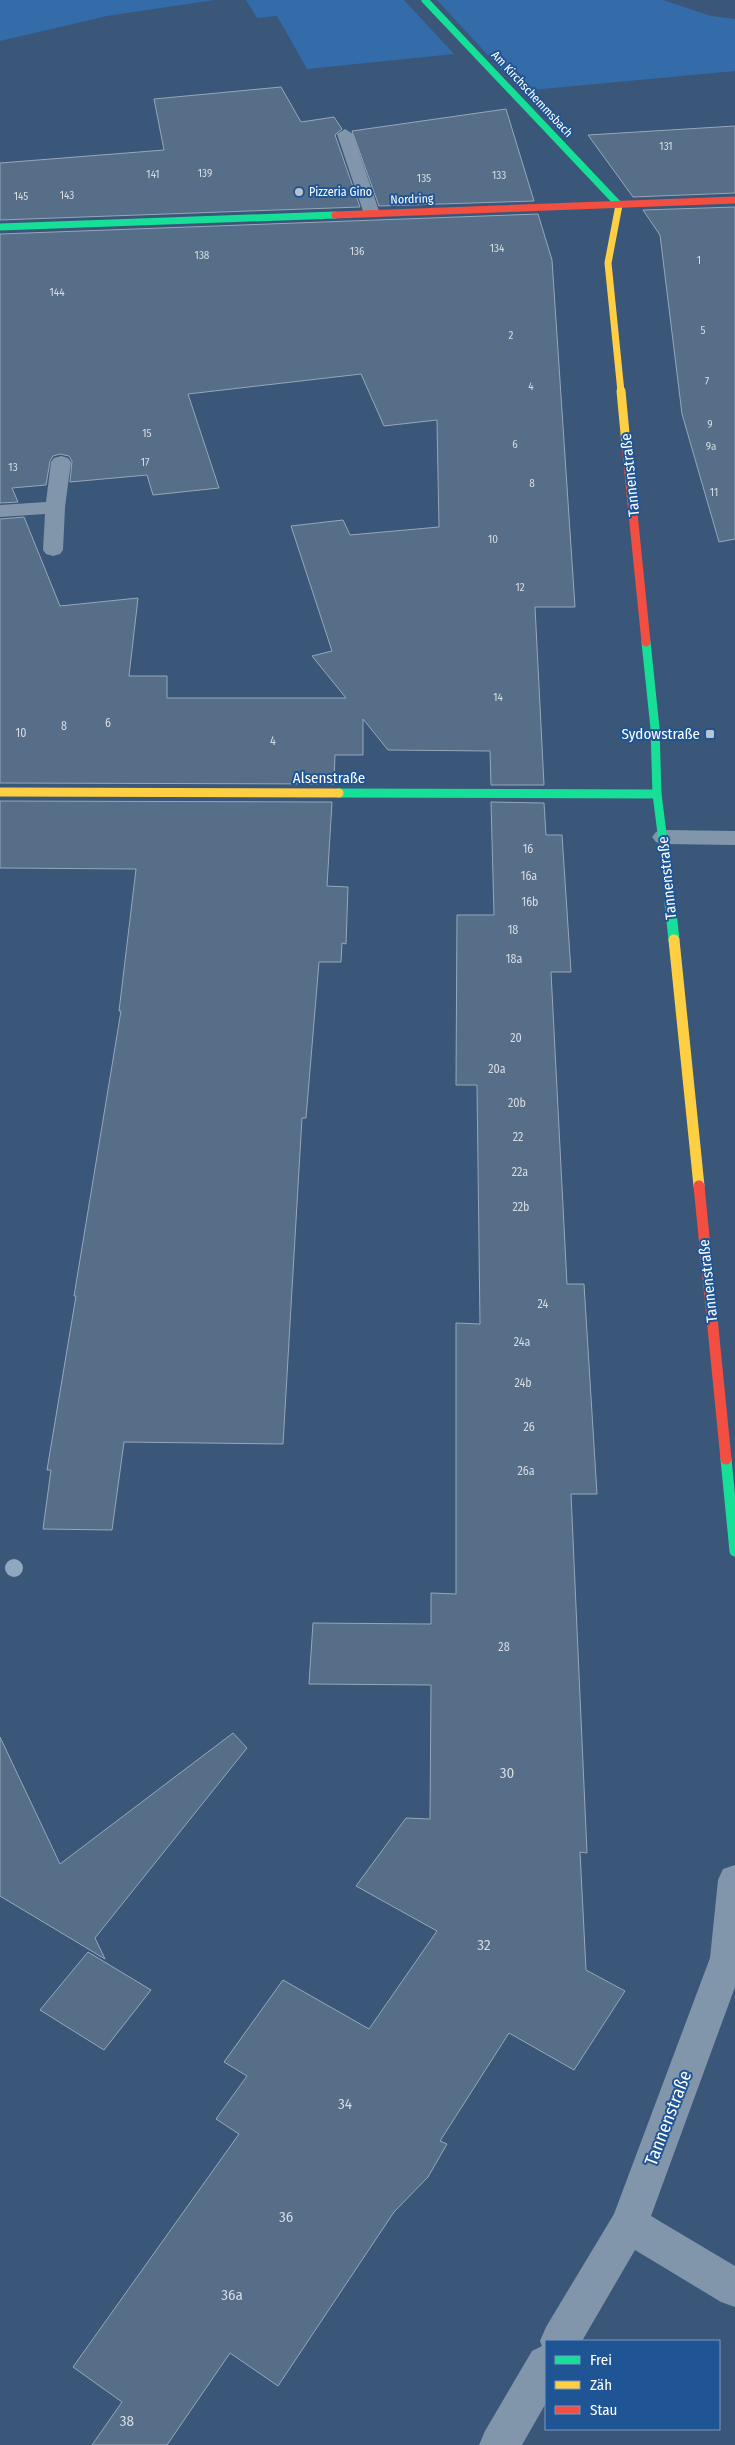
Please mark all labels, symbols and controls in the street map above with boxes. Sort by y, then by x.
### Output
street label: Am Kirchschemmsbach [488,48,576,140]
house number: 131 [659,140,673,153]
house number: 139 [198,167,212,180]
house number: 141 [146,168,160,181]
house number: 133 [492,169,506,182]
house number: 135 [417,172,431,185]
place label: Pizzeria Gino [309,185,372,199]
marker: Pizzeria Gino [293,186,305,198]
house number: 143 [60,189,74,202]
house number: 145 [14,190,28,203]
street label: Nordring [390,191,434,207]
house number: 134 [490,242,505,255]
house number: 136 [350,245,365,258]
house number: 138 [195,249,210,262]
house number: 1 [697,254,701,267]
house number: 144 [50,286,65,299]
house number: 5 [700,324,706,337]
house number: 2 [509,329,514,342]
house number: 7 [705,375,710,388]
house number: 4 [528,380,534,393]
house number: 9 [707,418,713,431]
house number: 15 [142,427,152,440]
street label: Tannenstraße [617,433,643,517]
house number: 6 [512,438,518,451]
house number: 9a [706,440,716,453]
house number: 17 [141,456,150,469]
house number: 13 [8,461,18,474]
house number: 8 [529,477,535,490]
house number: 11 [710,486,718,499]
house number: 10 [488,533,498,546]
house number: 12 [515,581,525,594]
house number: 14 [493,691,503,704]
house number: 6 [105,716,111,730]
house number: 8 [61,719,67,733]
place label: Sydowstraße [621,725,700,743]
house number: 10 [16,726,26,740]
marker: Sydowstraße [704,728,716,740]
house number: 4 [270,734,276,748]
street label: Alsenstraße [293,769,365,787]
street label: Tannenstraße [654,836,680,920]
house number: 16 [523,842,533,856]
house number: 16a [521,869,537,883]
house number: 16b [521,895,539,909]
house number: 18 [508,923,518,937]
house number: 18a [506,952,522,966]
house number: 20 [510,1031,522,1045]
house number: 20a [488,1062,506,1076]
house number: 20b [508,1096,526,1110]
house number: 22 [513,1130,523,1144]
house number: 22a [512,1165,528,1179]
house number: 22b [513,1200,529,1214]
street label: Tannenstraße [695,1239,721,1323]
house number: 24 [538,1297,549,1311]
house number: 24a [514,1335,530,1349]
house number: 24b [514,1376,532,1390]
house number: 26 [523,1420,535,1434]
house number: 26a [517,1464,535,1478]
house number: 28 [498,1640,510,1654]
house number: 30 [500,1764,514,1782]
house number: 32 [477,1936,491,1954]
street label: Tannenstraße [640,2067,696,2169]
house number: 34 [338,2095,352,2113]
house number: 36 [279,2208,293,2226]
house number: 36a [221,2286,243,2304]
legend [545,2340,720,2430]
text: Frei [590,2351,612,2369]
text: Zäh [590,2376,612,2394]
text: Stau [590,2401,617,2419]
house number: 38 [120,2412,134,2430]

